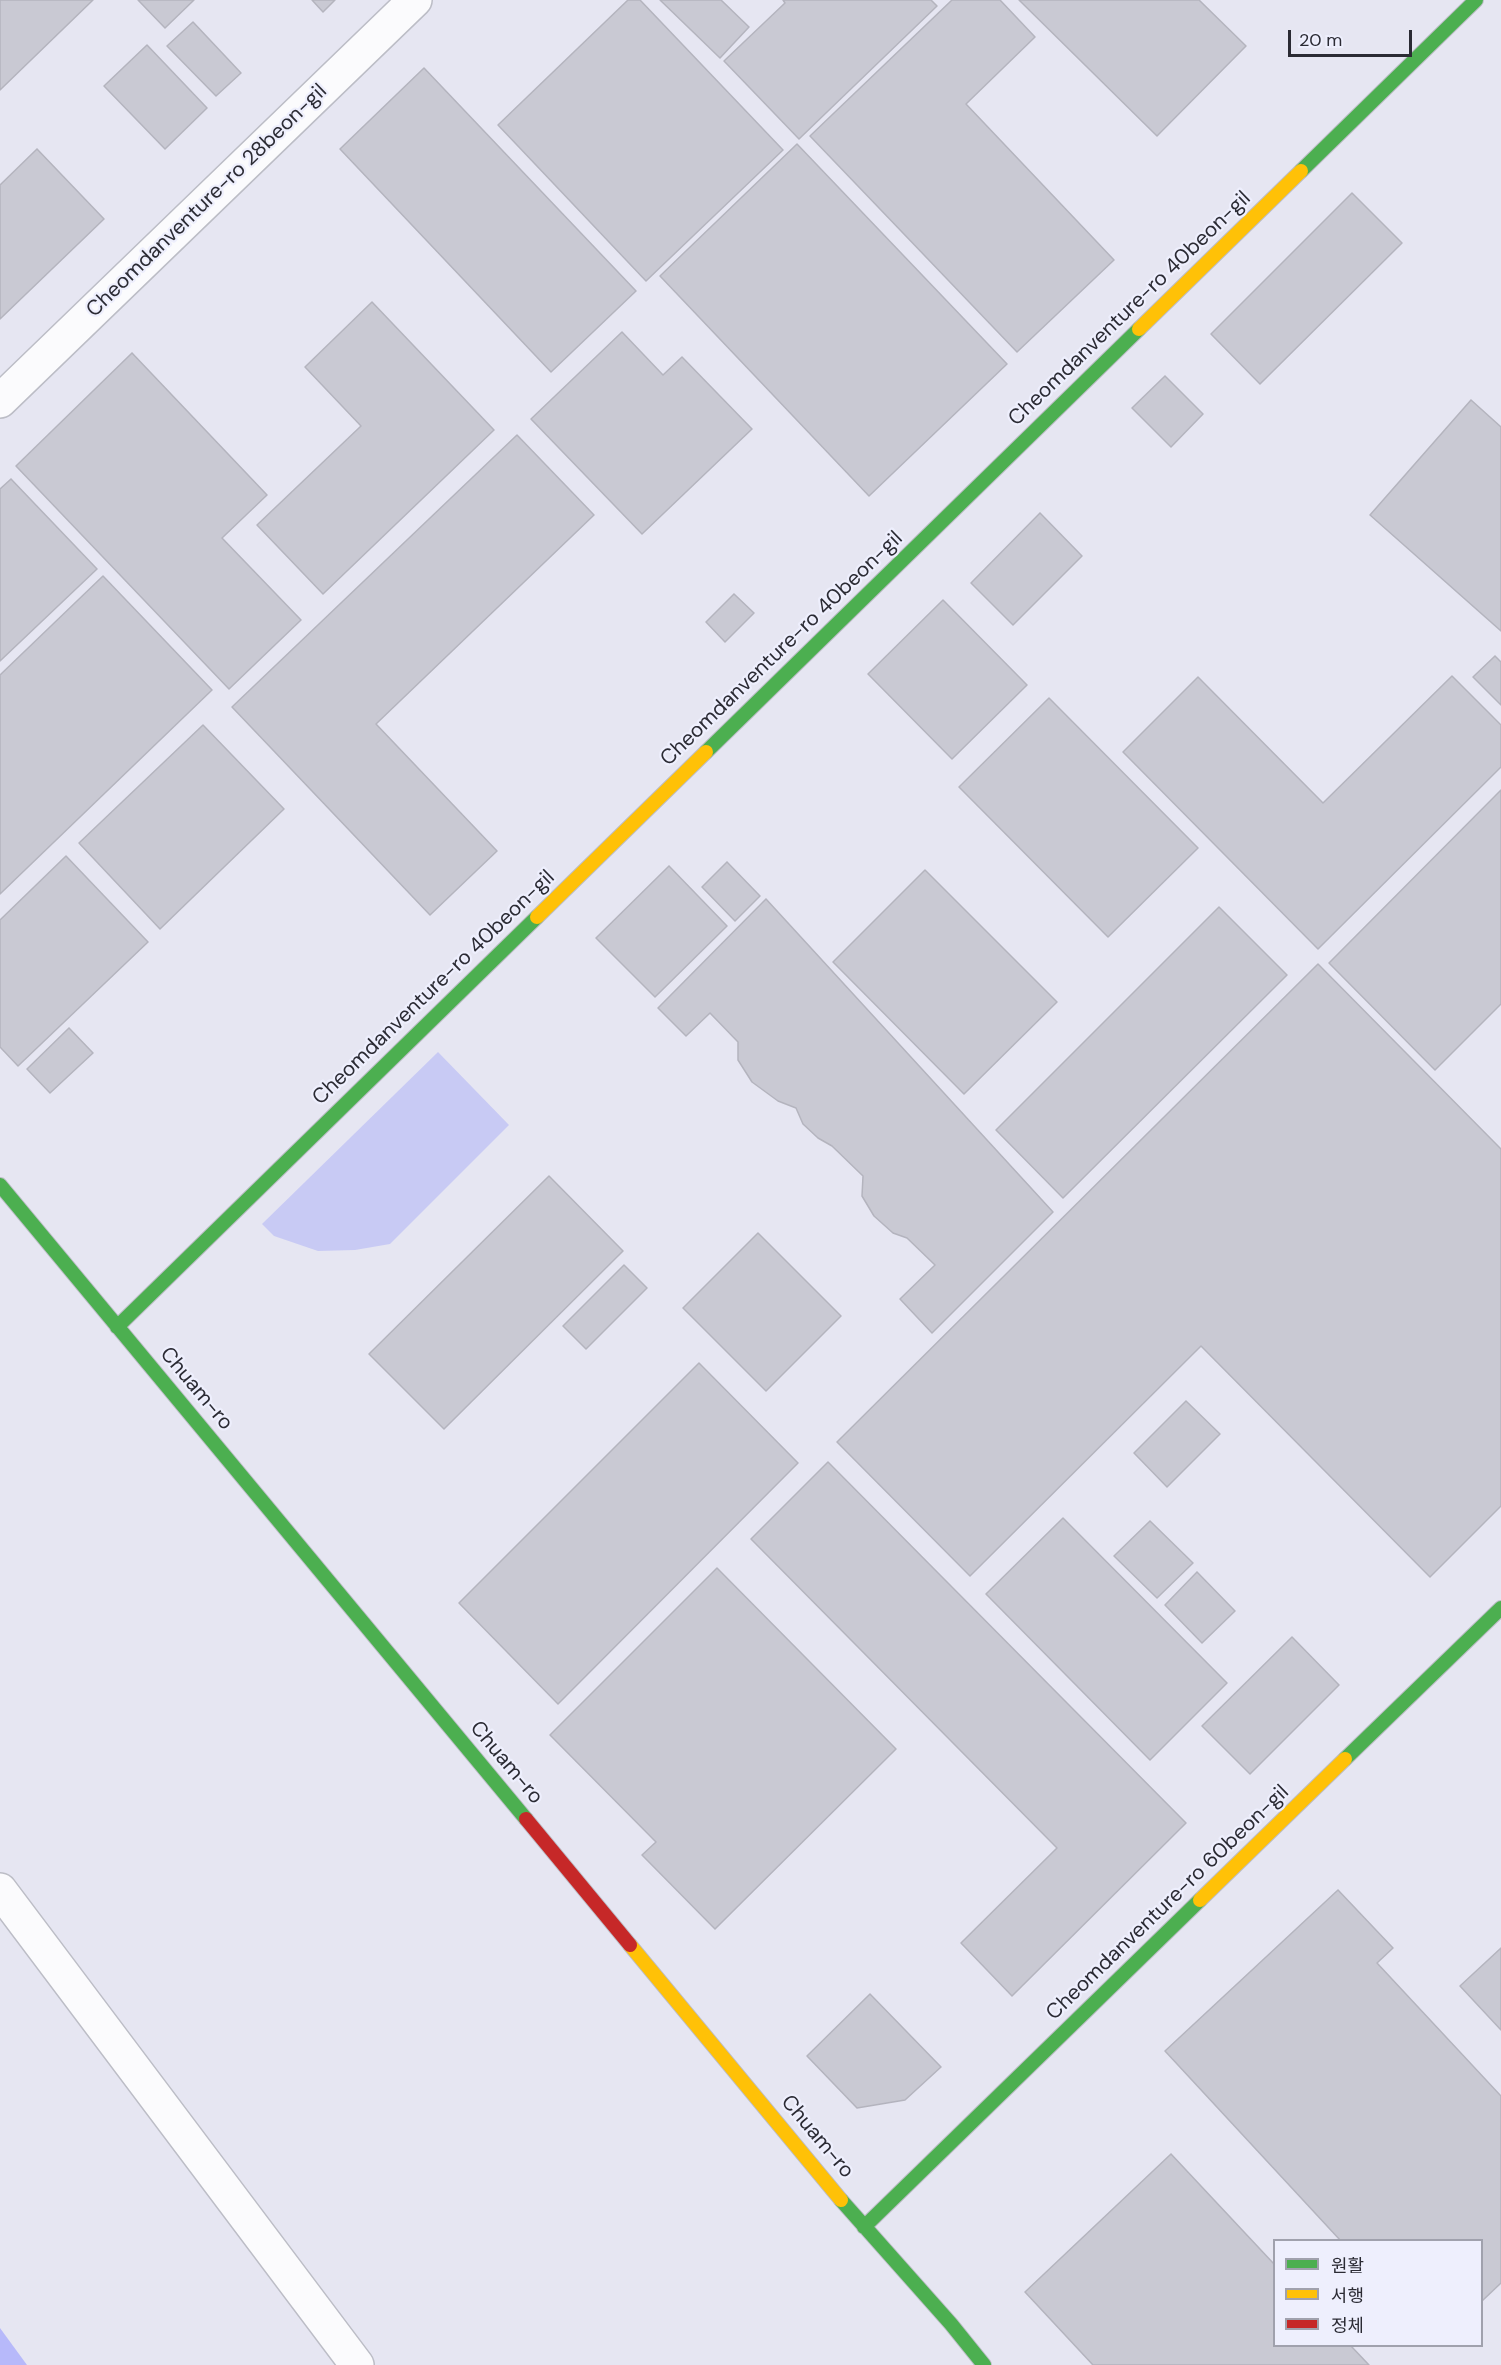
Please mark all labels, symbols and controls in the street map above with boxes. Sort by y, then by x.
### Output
scale bar [1291,18,1416,56]
text: 20 m [1299,28,1342,52]
street label: Cheomdanventure-ro 28beon-gil [82,79,332,323]
street label: Cheomdanventure-ro 40beon-gil [1004,186,1256,432]
street label: Cheomdanventure-ro 40beon-gil [656,526,908,772]
street label: Cheomdanventure-ro 40beon-gil [308,865,560,1111]
street label: Chuam-ro [154,1342,238,1436]
street label: Chuam-ro [464,1716,548,1810]
street label: Cheomdanventure-ro 60beon-gil [1041,1780,1295,2026]
street label: Chuam-ro [775,2090,859,2184]
legend [1273,2239,1483,2347]
text: 원활 [1331,2254,1364,2278]
text: 서행 [1331,2284,1364,2308]
text: 정체 [1331,2314,1364,2338]

